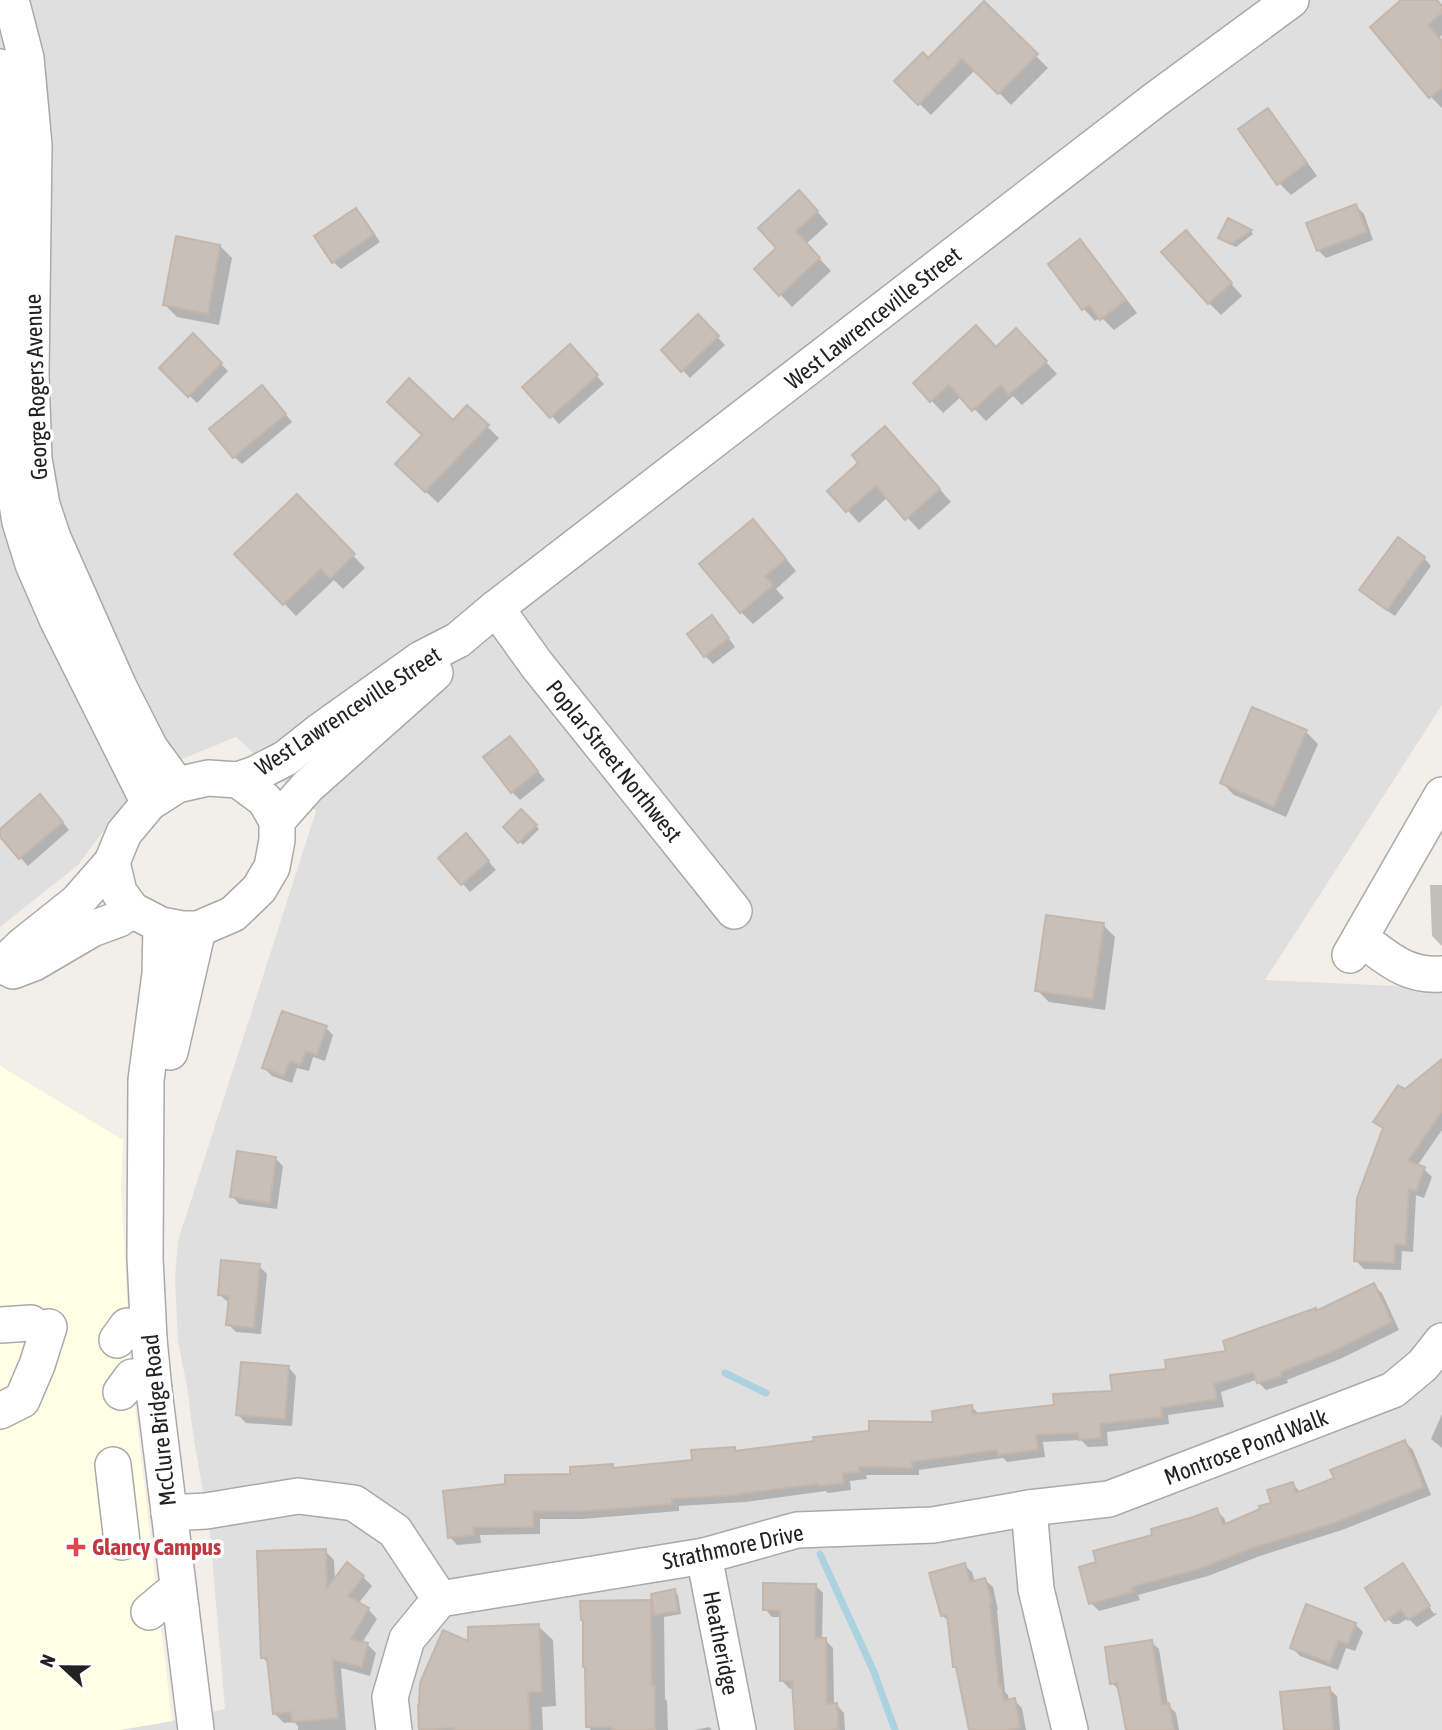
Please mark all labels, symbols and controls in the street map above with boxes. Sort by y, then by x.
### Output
street label: West Lawrenceville Street [780,241,966,395]
street label: George Rogers Avenue [20,293,52,481]
street label: West Lawrenceville Street [251,641,445,781]
street label: Poplar Street Northwest [541,675,687,847]
street label: McClure Bridge Road [137,1333,181,1507]
street label: Montrose Pond Walk [1160,1404,1332,1490]
street label: Strathmore Drive [660,1519,806,1575]
place label: Glancy Campus [92,1534,221,1560]
marker: Glancy Campus [66,1537,86,1557]
street label: Heatheridge [698,1589,744,1697]
north arrow [28,1632,98,1702]
text: N [35,1651,60,1670]

